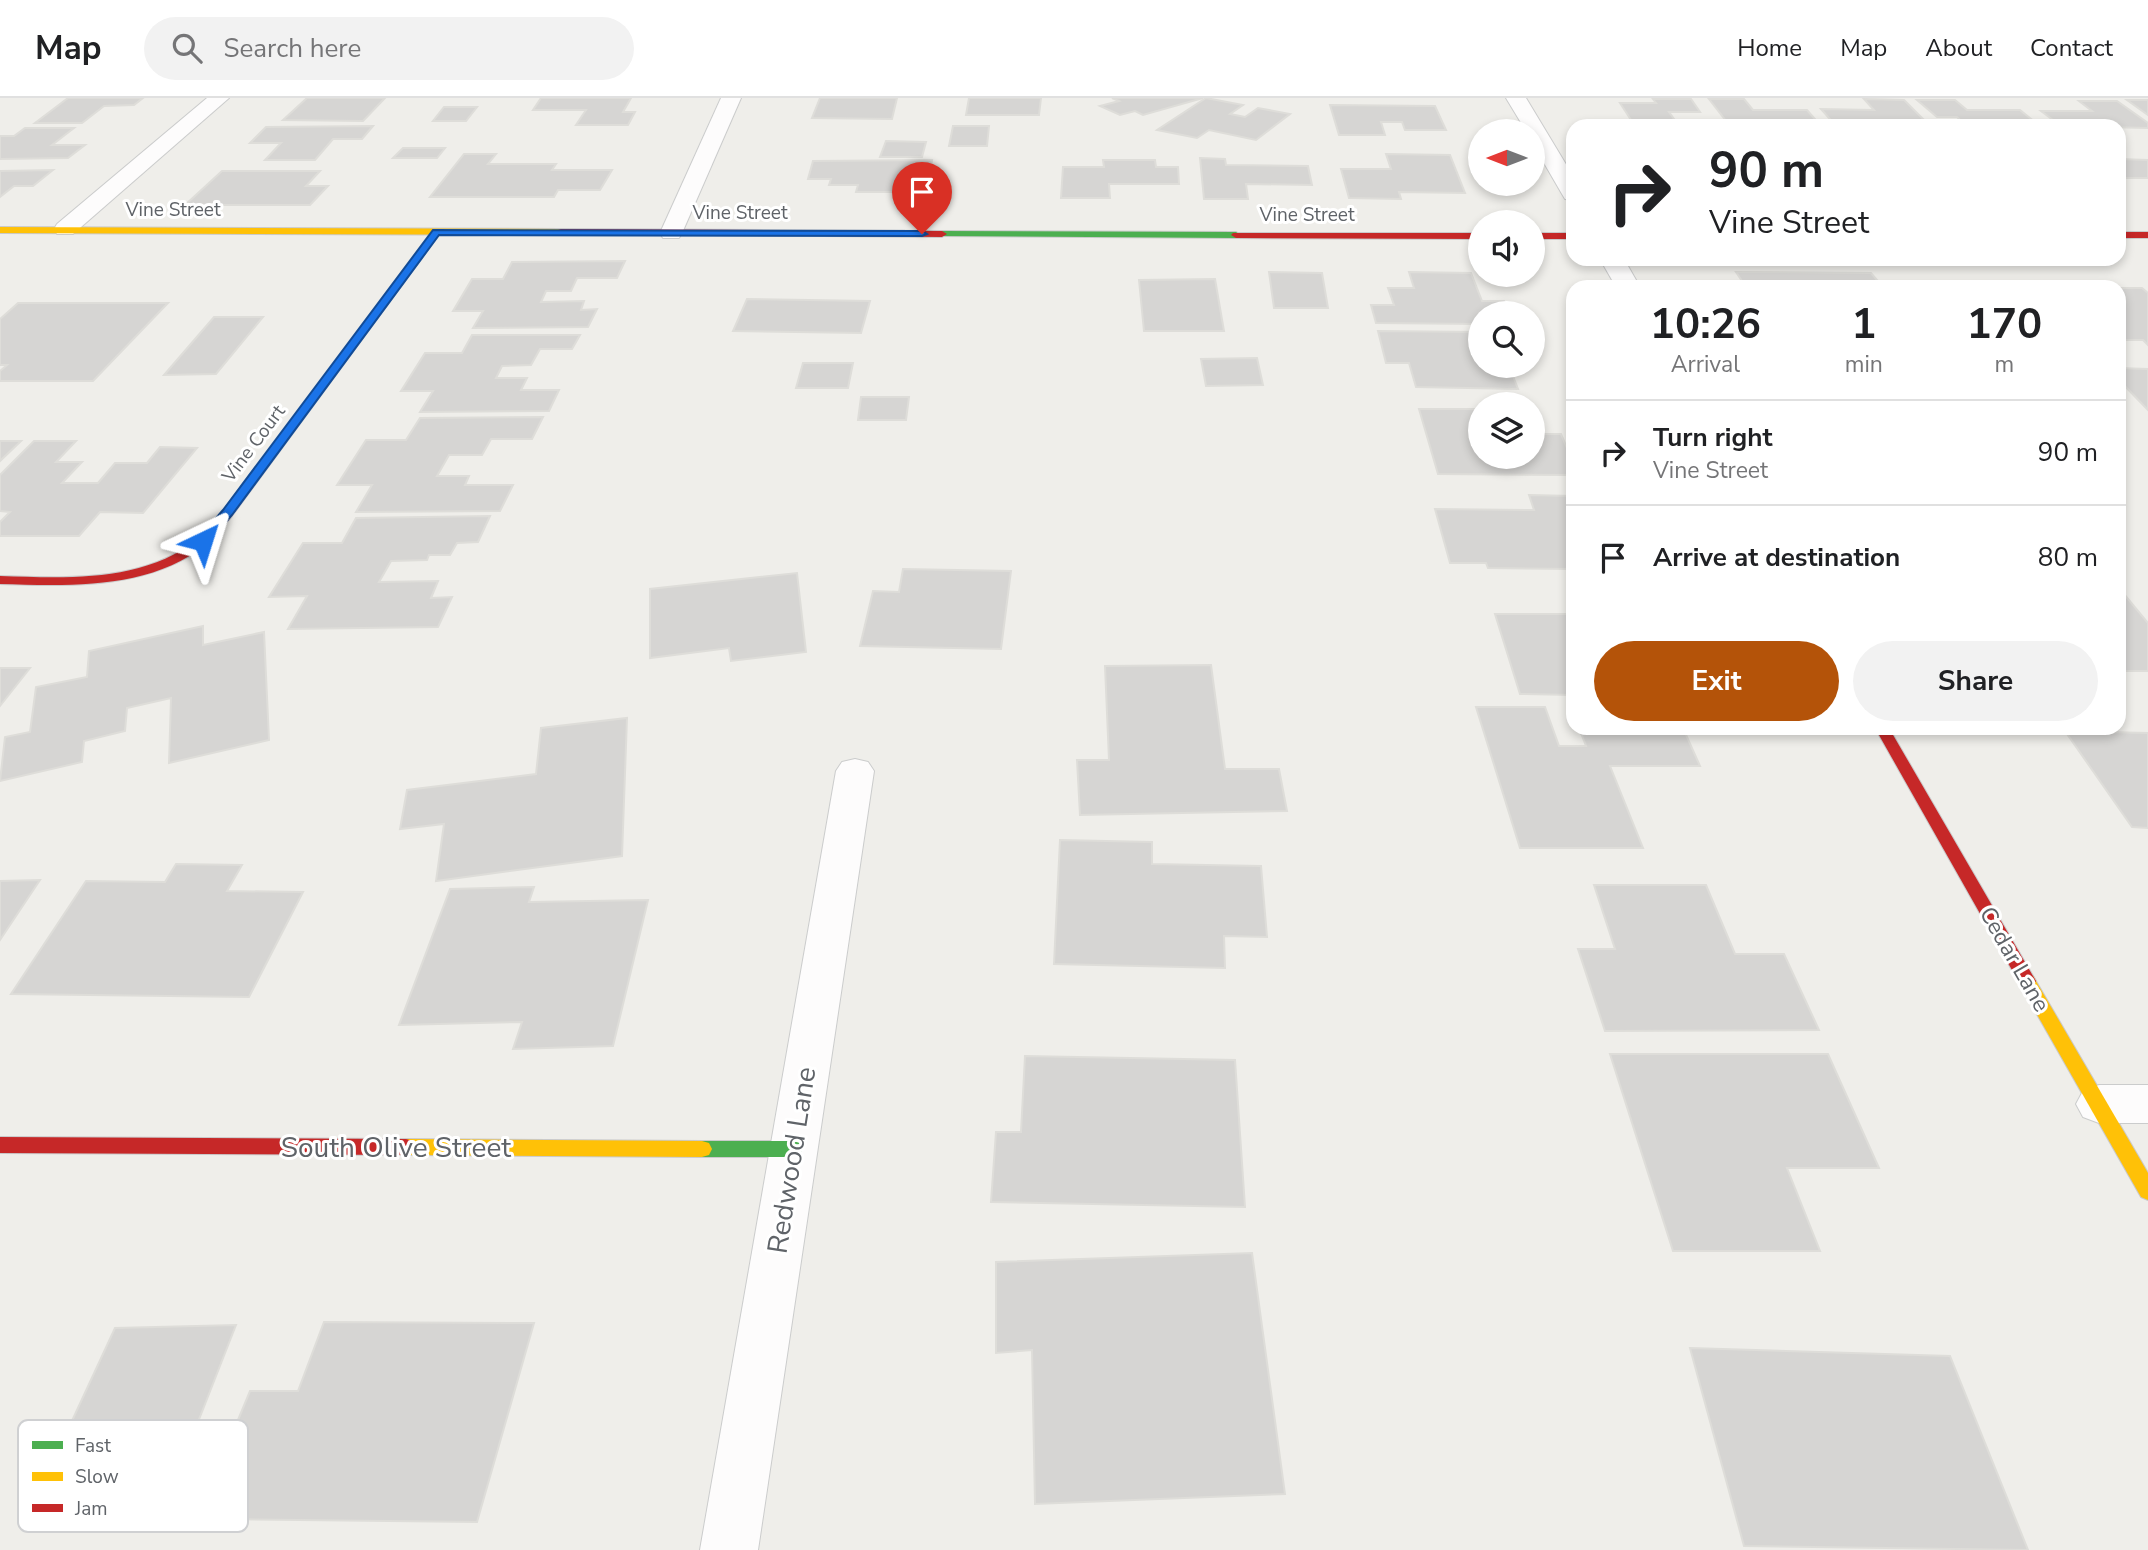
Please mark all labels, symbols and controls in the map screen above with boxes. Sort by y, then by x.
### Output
search box [144,17,634,80]
text: Map [35,26,102,71]
icon: search [168,29,206,67]
text: Search here [224,31,361,66]
text: Home [1737,32,1802,64]
text: Map [1840,32,1887,64]
text: About [1925,32,1992,64]
text: Contact [2030,32,2113,64]
north arrow [1468,119,1545,196]
map controls [1468,119,1545,469]
text: 90 m [1709,137,1824,204]
icon: right [1594,147,1685,238]
pin [892,162,952,234]
icon: arrive [903,173,941,211]
street label: Vine Street [124,197,221,223]
street label: Vine Street [691,200,788,226]
text: Vine Street [1709,201,1869,244]
street label: Vine Street [1258,202,1355,228]
button: sound [1468,210,1545,287]
text: 10:26 [1650,296,1761,353]
text: 1 [1851,296,1876,353]
text: 170 [1967,296,2042,353]
button: search [1468,301,1545,378]
text: Arrival [1671,349,1740,380]
text: min [1845,349,1883,380]
text: m [1995,349,2014,380]
button: layers [1468,392,1545,469]
street label: Vine Court [216,399,292,488]
text: Turn right [1653,420,1772,455]
icon: right [1594,434,1632,472]
text: 90 m [2038,435,2098,470]
text: Vine Street [1653,455,1768,486]
position arrow [166,504,240,578]
icon: arrive [1594,539,1632,577]
text: Arrive at destination [1653,540,1900,575]
text: 80 m [2038,540,2098,575]
button: Exit [1594,641,1839,721]
button: Share [1853,641,2098,721]
street label: Cedar Lane [1972,901,2057,1018]
street label: Redwood Lane [758,1064,825,1256]
street label: South Olive Street [281,1129,511,1167]
legend [18,1420,248,1532]
text: Fast [75,1433,111,1459]
text: Slow [75,1464,119,1490]
text: Jam [74,1496,108,1522]

